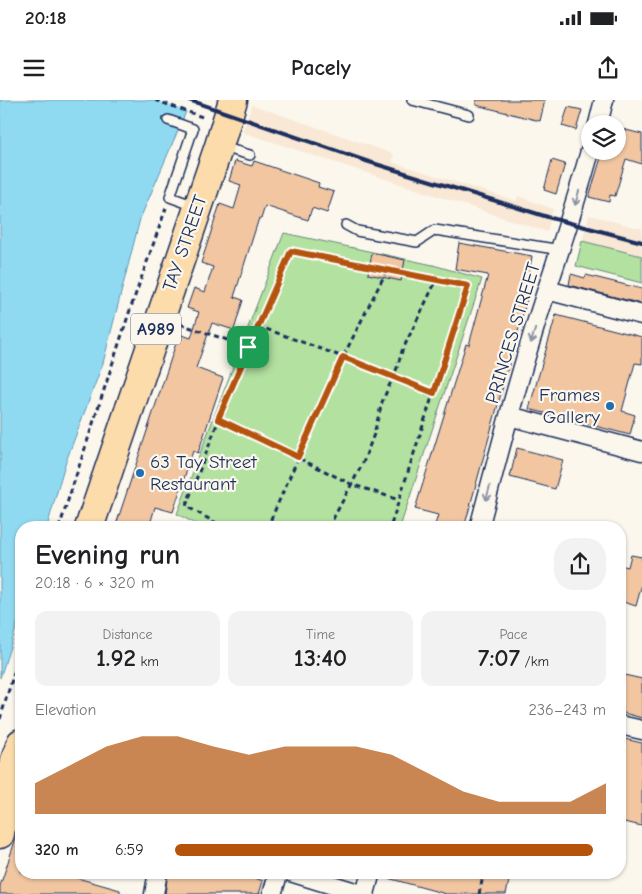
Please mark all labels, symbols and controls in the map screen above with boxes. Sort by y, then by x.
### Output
text: 20:18 [25,7,66,29]
icon: menu [20,54,48,82]
icon: share [594,54,622,82]
text: Pacely [291,55,351,81]
map controls [581,115,626,160]
button: layers [581,115,626,160]
one-way arrow [572,190,581,206]
street label: TAY STREET [158,192,212,294]
street label: PRINCES STREET [481,260,545,406]
road number: A989 [131,313,181,344]
pin [227,326,269,368]
one-way arrow [528,328,538,344]
icon: arrive [234,333,262,361]
place label: Frames Gallery [539,384,600,428]
marker: Frames Gallery [604,400,616,412]
place label: 63 Tay Street Restaurant [150,451,257,495]
marker: 63 Tay Street Restaurant [134,467,146,479]
one-way arrow [483,484,493,500]
button: share [554,538,606,590]
text: Evening run [35,539,180,571]
text: 20:18 · 6 × 320 m [35,574,154,592]
text: Distance [102,626,153,643]
text: Time [306,626,335,643]
text: Pace [499,626,528,643]
text: 1.92 [96,643,136,672]
text: 13:40 [294,643,347,672]
text: 7:07 [478,643,520,672]
text: km [136,653,159,670]
text: /km [520,653,549,670]
text: Elevation [35,701,96,719]
text: 236–243 m [529,701,606,719]
text: 320 m [35,841,78,859]
text: 6:59 [115,841,144,859]

